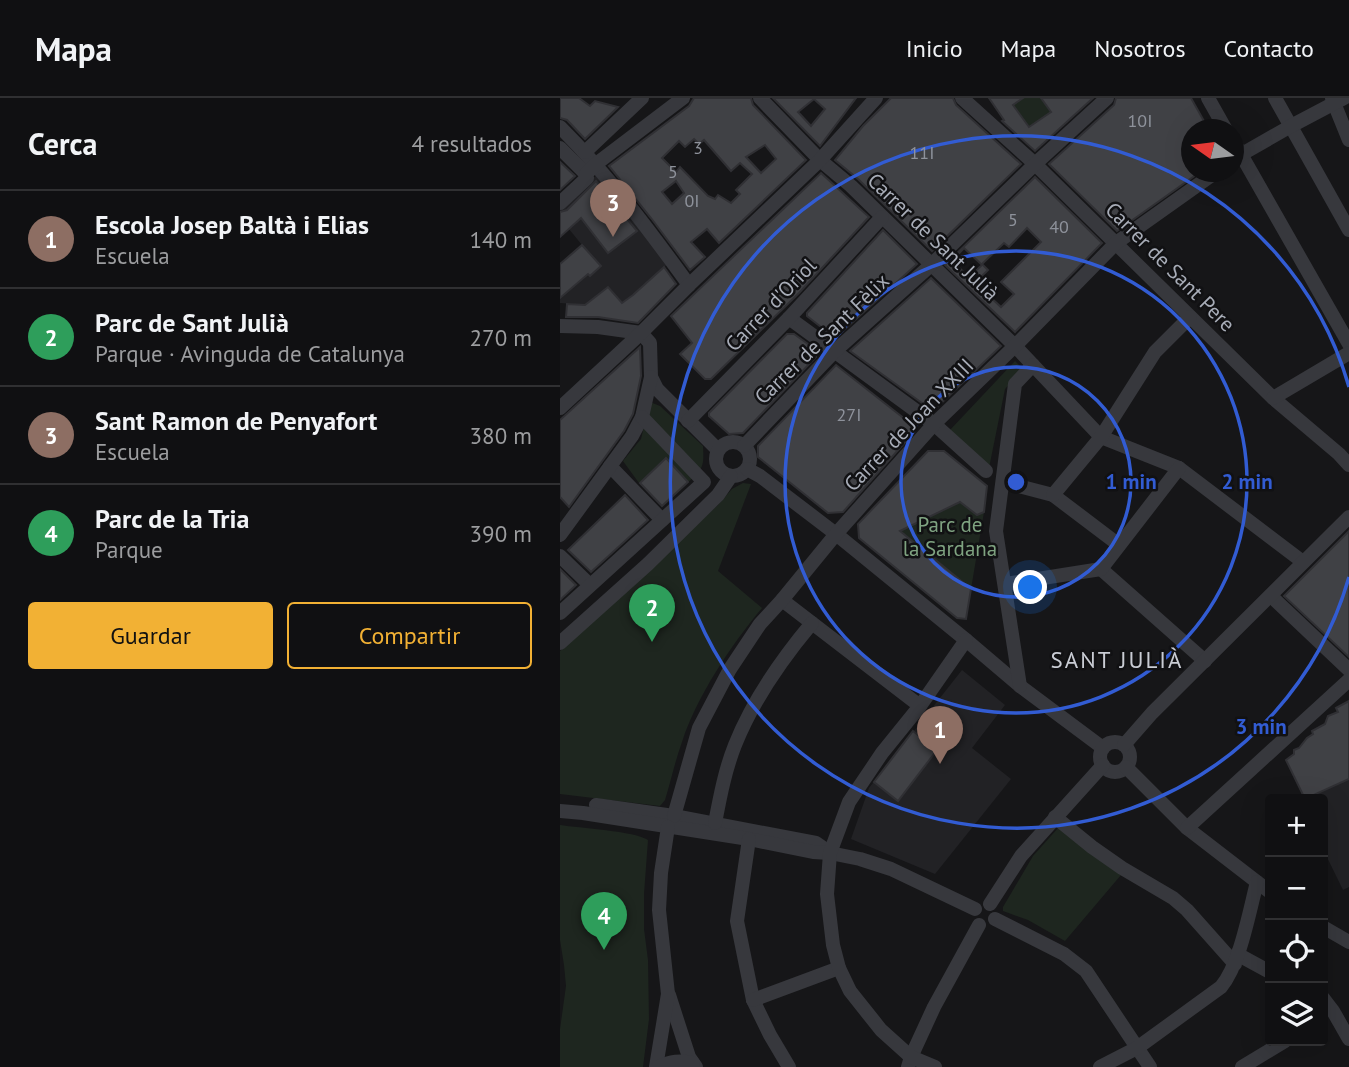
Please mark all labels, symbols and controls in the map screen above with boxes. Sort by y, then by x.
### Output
text: Mapa [35,27,112,70]
text: Inicio [906,33,963,64]
text: Mapa [1001,33,1056,64]
text: Nosotros [1094,33,1186,64]
text: Contacto [1224,33,1314,64]
house number: 10I [1128,109,1152,132]
north arrow [1181,119,1244,182]
text: Cerca [28,124,97,163]
text: 4 resultados [411,129,532,158]
house number: 3 [693,136,703,159]
house number: 11I [910,141,934,164]
house number: 5 [668,160,678,183]
street label: Carrer de Sant Julià [862,167,1005,306]
pin: 3 [590,179,636,237]
house number: 0I [684,189,700,212]
street label: Carrer de Sant Pere [1100,196,1241,337]
text: Escola Josep Baltà i Elias [95,208,369,241]
house number: 5 [1008,208,1018,231]
house number: 40 [1049,215,1069,238]
text: 1 [44,225,58,254]
text: 140 m [470,225,532,254]
text: Escuela [95,241,170,270]
street label: Carrer d'Oriol [719,252,822,357]
street label: Carrer de Sant Fèlix [749,267,895,410]
text: Parc de Sant Julià [95,306,289,339]
text: 2 [44,323,58,352]
text: 270 m [470,323,532,352]
text: Parque · Avinguda de Catalunya [95,339,405,368]
street label: Carrer de Joan XXIII [838,352,979,497]
house number: 27I [837,403,861,426]
text: Sant Ramon de Penyafort [95,404,377,437]
text: 3 [44,421,58,450]
text: 380 m [470,421,532,450]
text: Escuela [95,437,170,466]
text: 1 min [1105,468,1157,495]
text: 2 min [1221,468,1273,495]
centre of rings [1004,470,1028,494]
text: Parc de la Tria [95,502,249,535]
park label: Parc de la Sardana [903,511,997,562]
text: 4 [44,519,58,548]
text: 390 m [470,519,532,548]
text: Parque [95,535,163,564]
your location [1013,570,1047,604]
pin: 2 [629,584,675,642]
button: Guardar [28,602,273,669]
button: Compartir [287,602,532,669]
district label: SANT JULIÀ [1051,645,1183,674]
pin: 1 [917,706,963,764]
text: 3 min [1235,713,1287,740]
map controls [1265,794,1328,1046]
button: + [1265,794,1328,857]
button: − [1265,857,1328,920]
pin: 4 [581,892,627,950]
button: locate [1265,920,1328,983]
button: layers [1265,983,1328,1046]

